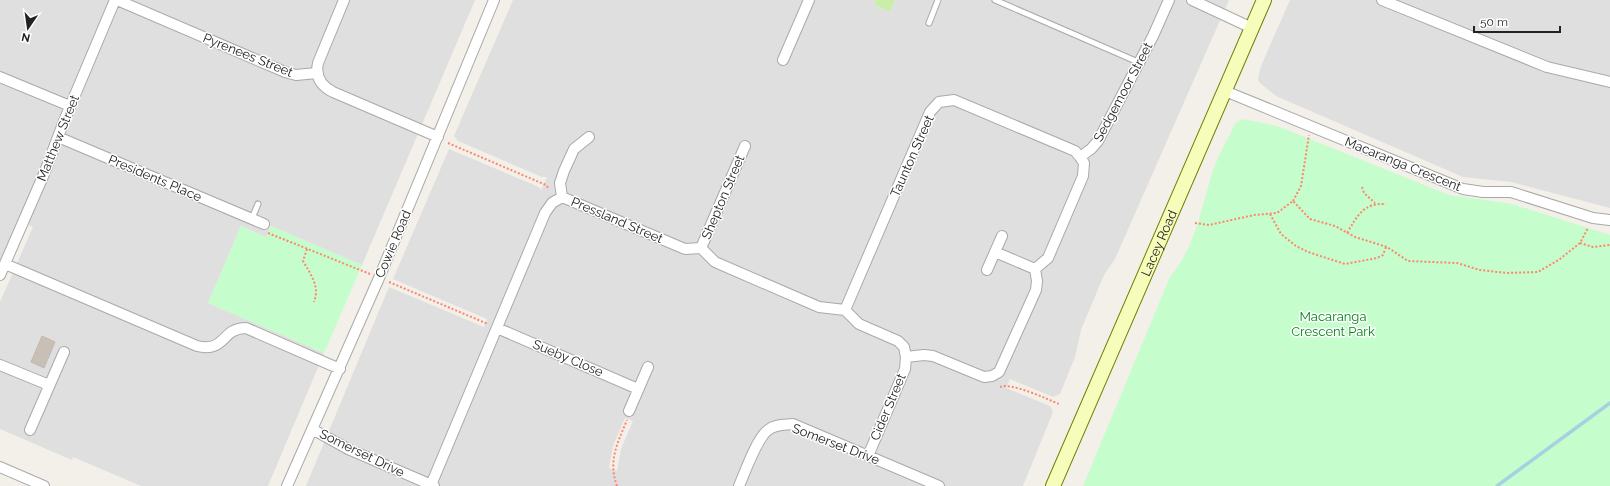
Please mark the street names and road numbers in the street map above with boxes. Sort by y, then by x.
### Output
street label: Pyrenees Street [201,30,296,80]
street label: Sedgemoor Street [1090,39,1156,144]
street label: Matthew Street [34,92,82,183]
street label: Taunton Street [887,112,937,199]
street label: Macaranga Crescent [1343,134,1464,194]
street label: Presidents Place [106,152,204,205]
street label: Shepton Street [699,152,748,241]
street label: Pressland Street [569,194,666,246]
street label: Cowie Road [372,208,414,280]
street label: Lacey Road [1138,208,1179,278]
street label: Sueby Close [530,336,606,380]
street label: Cider Street [867,371,909,443]
street label: Somerset Drive [790,420,882,468]
street label: Somerset Drive [317,426,407,480]

